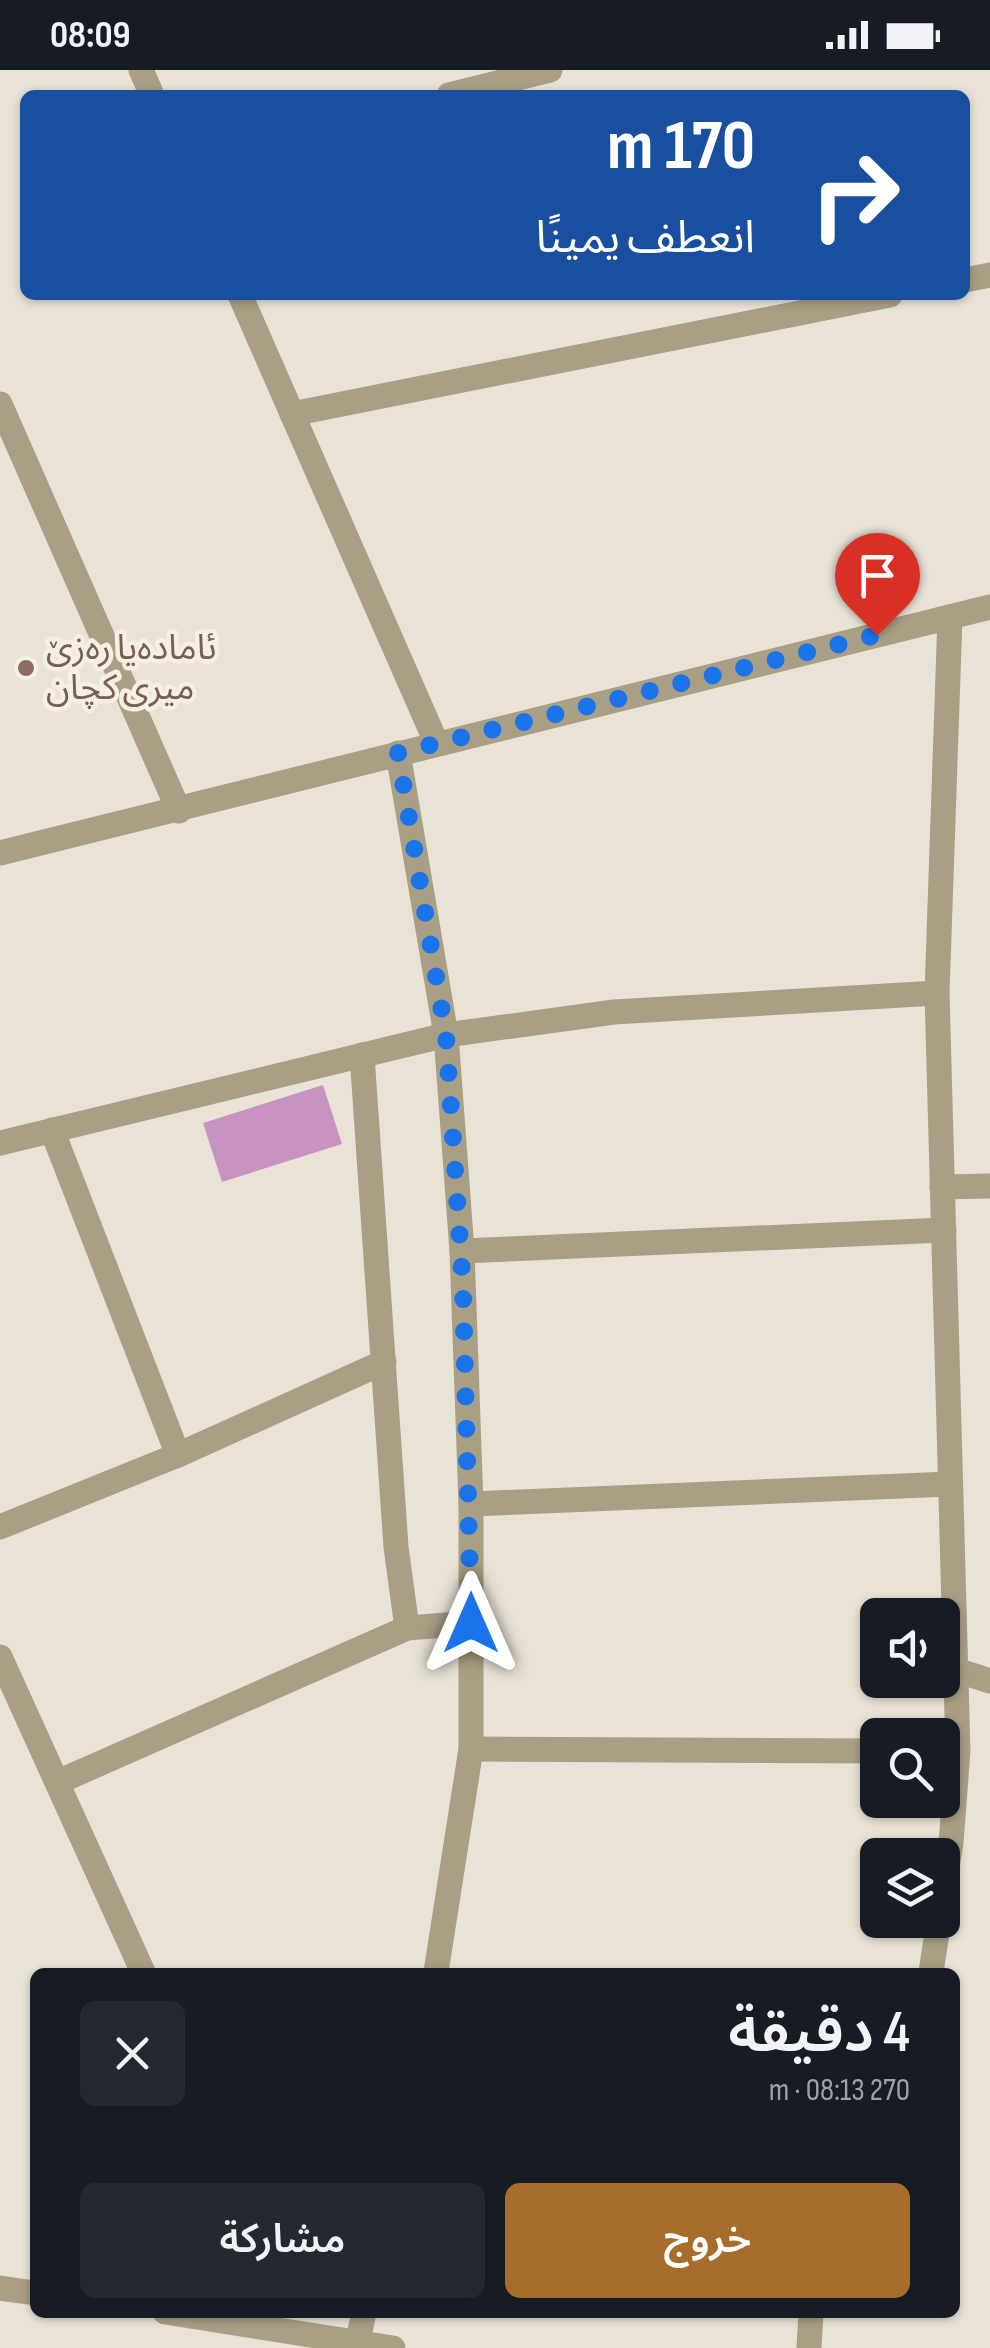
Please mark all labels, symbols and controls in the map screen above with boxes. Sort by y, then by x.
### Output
text: 08:09 [50,13,131,58]
text: 170 m [607,105,755,189]
icon: right [790,130,920,260]
text: انعطف يمينًا [535,211,755,266]
pin [835,533,920,636]
icon: arrive [850,548,905,603]
place label: ئامادەيا رەزێ ميرى كچان [46,627,216,710]
marker: ئامادەيا رەزێ ميرى كچان [15,657,37,679]
position arrow [419,1571,523,1675]
map controls [860,1598,960,1938]
button: sound [860,1598,960,1698]
button: search [860,1718,960,1818]
button: layers [860,1838,960,1938]
text: 4 دقيقة [728,1997,910,2069]
button: close [80,2001,185,2106]
text: 270 m · 08:13 [769,2071,910,2110]
button: مشاركة [80,2183,485,2298]
button: خروج [505,2183,910,2298]

